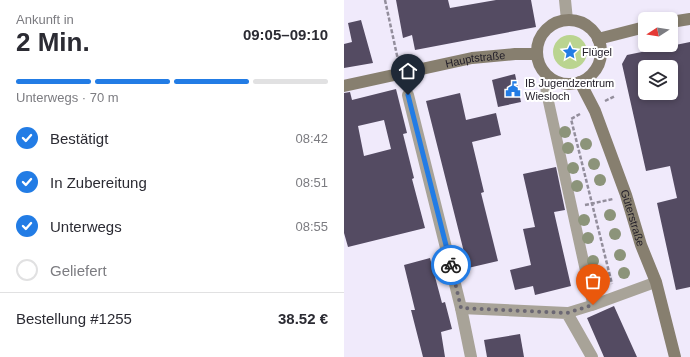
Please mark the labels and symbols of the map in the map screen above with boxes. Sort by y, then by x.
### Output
north arrow [638,12,678,52]
place icon: Flügel [561,43,579,61]
place label: Flügel [582,46,612,58]
street label: Hauptstraße [444,49,506,70]
pin [391,54,425,95]
place label: IB Jugendzentrum Wiesloch [525,77,614,102]
public building icon: IB Jugendzentrum Wiesloch [504,80,522,98]
street label: Güterstraße [618,188,647,248]
courier [431,245,471,285]
pin [576,264,610,305]

